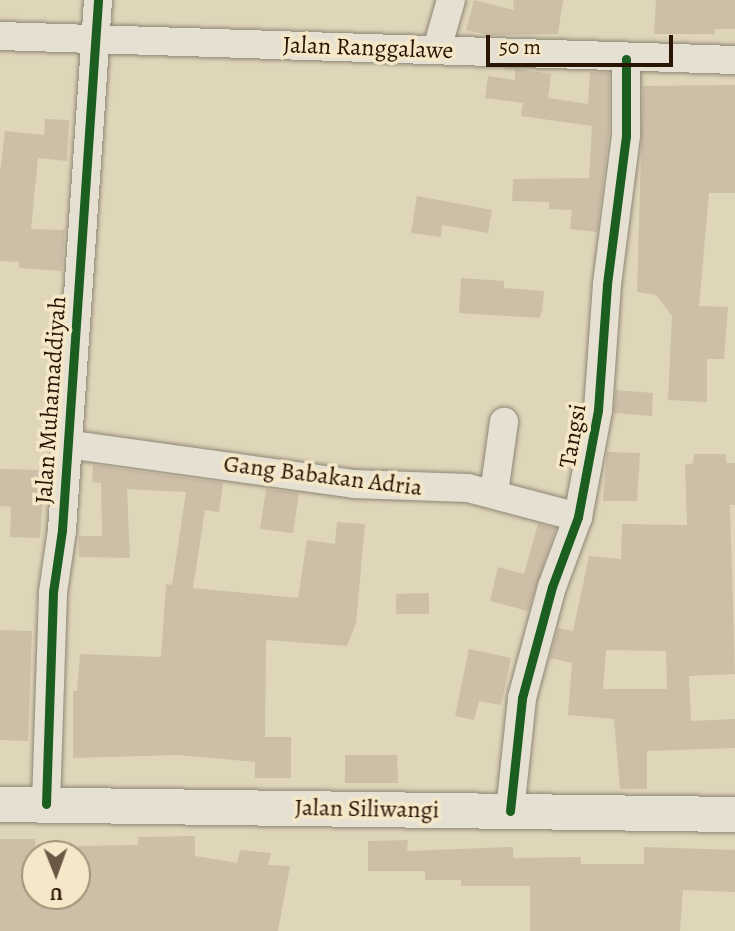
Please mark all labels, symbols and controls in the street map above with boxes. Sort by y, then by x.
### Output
scale bar [490,21,677,65]
street label: Jalan Ranggalawe [282,31,454,65]
text: 50 m [499,33,541,61]
street label: Jalan Muhamaddiyah [29,295,73,505]
street label: Tangsi [553,402,593,470]
street label: Gang Babakan Adria [222,450,424,502]
street label: Jalan Siliwangi [294,793,440,825]
north arrow [21,840,91,910]
text: U [50,881,63,907]

